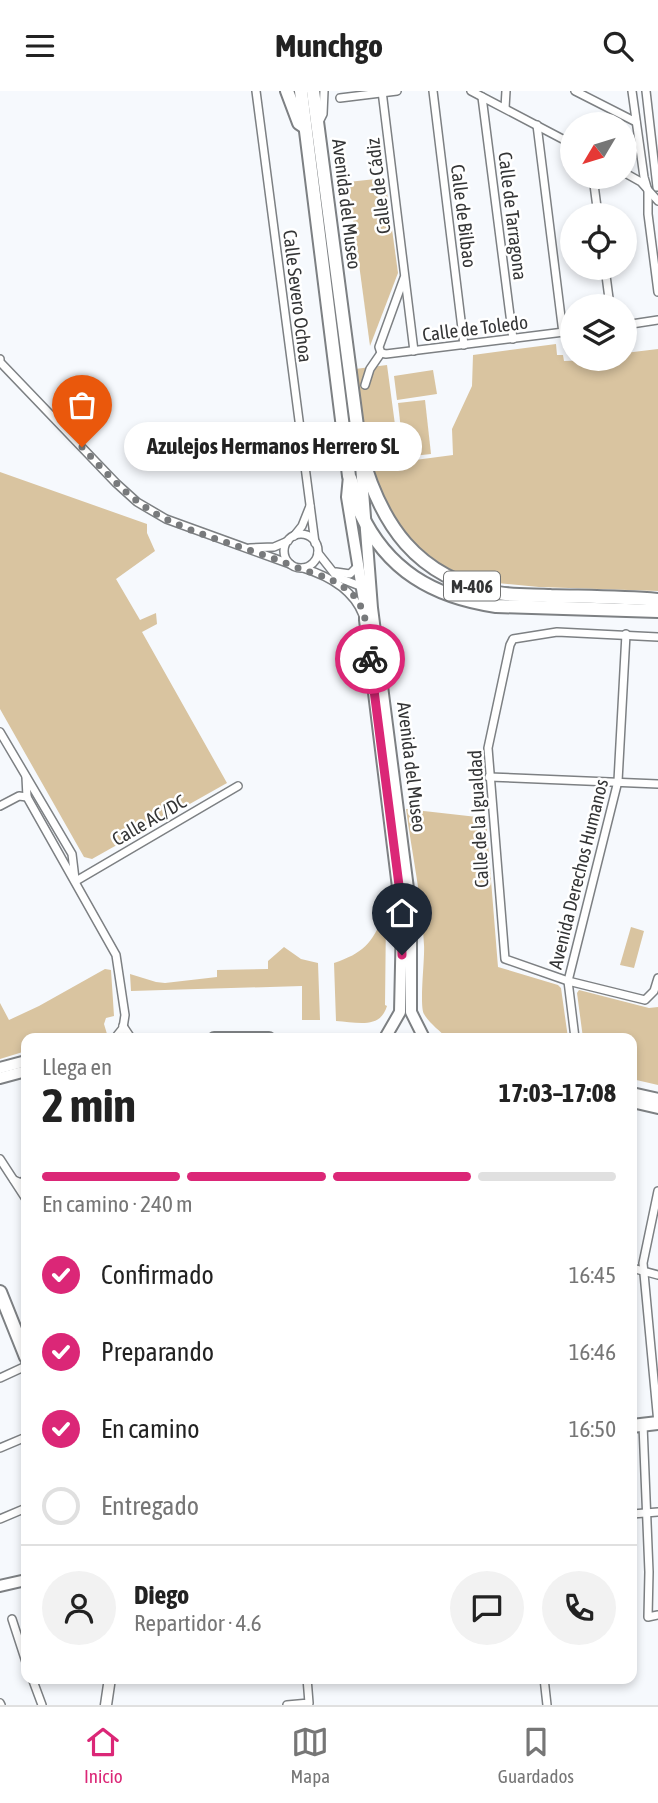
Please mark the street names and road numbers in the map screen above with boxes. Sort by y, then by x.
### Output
street label: Calle de Cádiz [361,137,395,235]
street label: Avenida del Museo [328,138,366,270]
street label: Calle de Tarragona [494,151,532,281]
street label: Calle de Bilbao [447,163,481,269]
street label: Calle Severo Ochoa [279,228,317,364]
street label: Calle de Toledo [421,311,529,345]
road number: M-406 [444,571,500,600]
street label: Avenida del Museo [393,701,431,833]
street label: Calle de la Igualdad [463,750,493,888]
street label: Avenida Derechos Humanos [544,776,612,971]
street label: Calle AC/DC [108,790,190,850]

